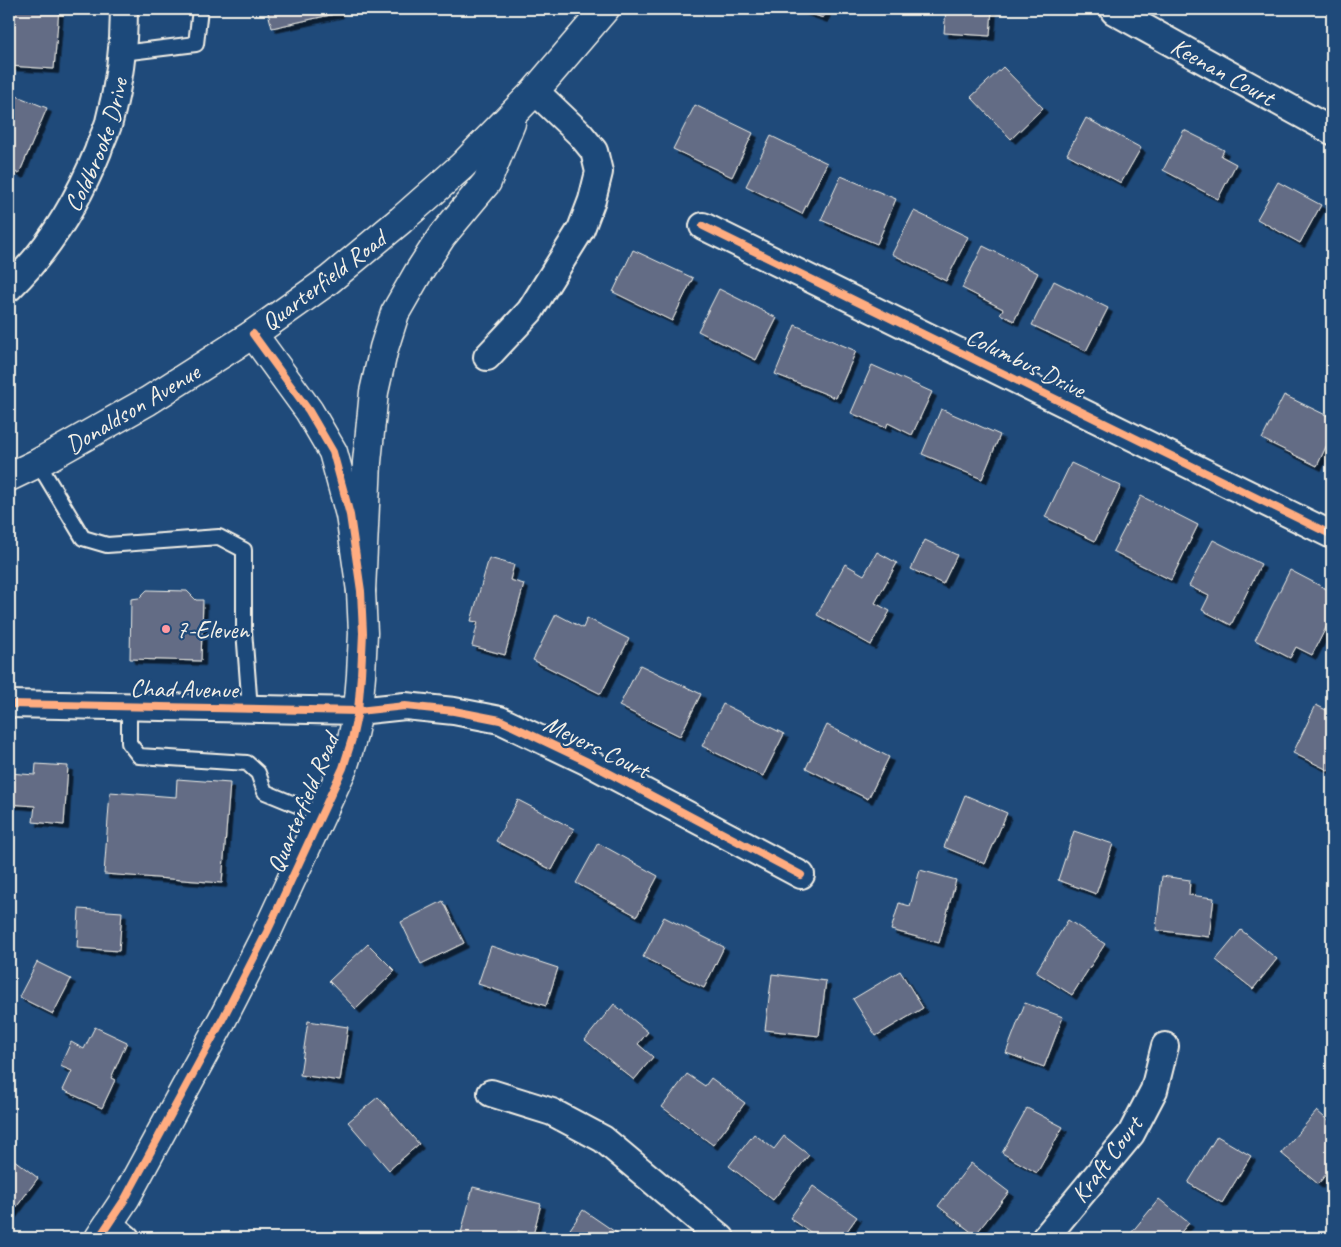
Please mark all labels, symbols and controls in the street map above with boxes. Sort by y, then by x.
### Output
street label: Keenan Court [1165,30,1282,115]
street label: Coldbrooke Drive [57,74,135,217]
street label: Quarterfield Road [255,222,395,338]
street label: Columbus Drive [961,320,1092,406]
street label: Donaldson Avenue [60,355,207,461]
place label: 7-Eleven [176,614,250,646]
marker: 7-Eleven [160,623,172,635]
street label: Chad Avenue [130,672,240,706]
street label: Meyers Court [539,708,657,787]
street label: Quarterfield Road [259,726,348,878]
street label: Kraft Court [1064,1108,1151,1209]

